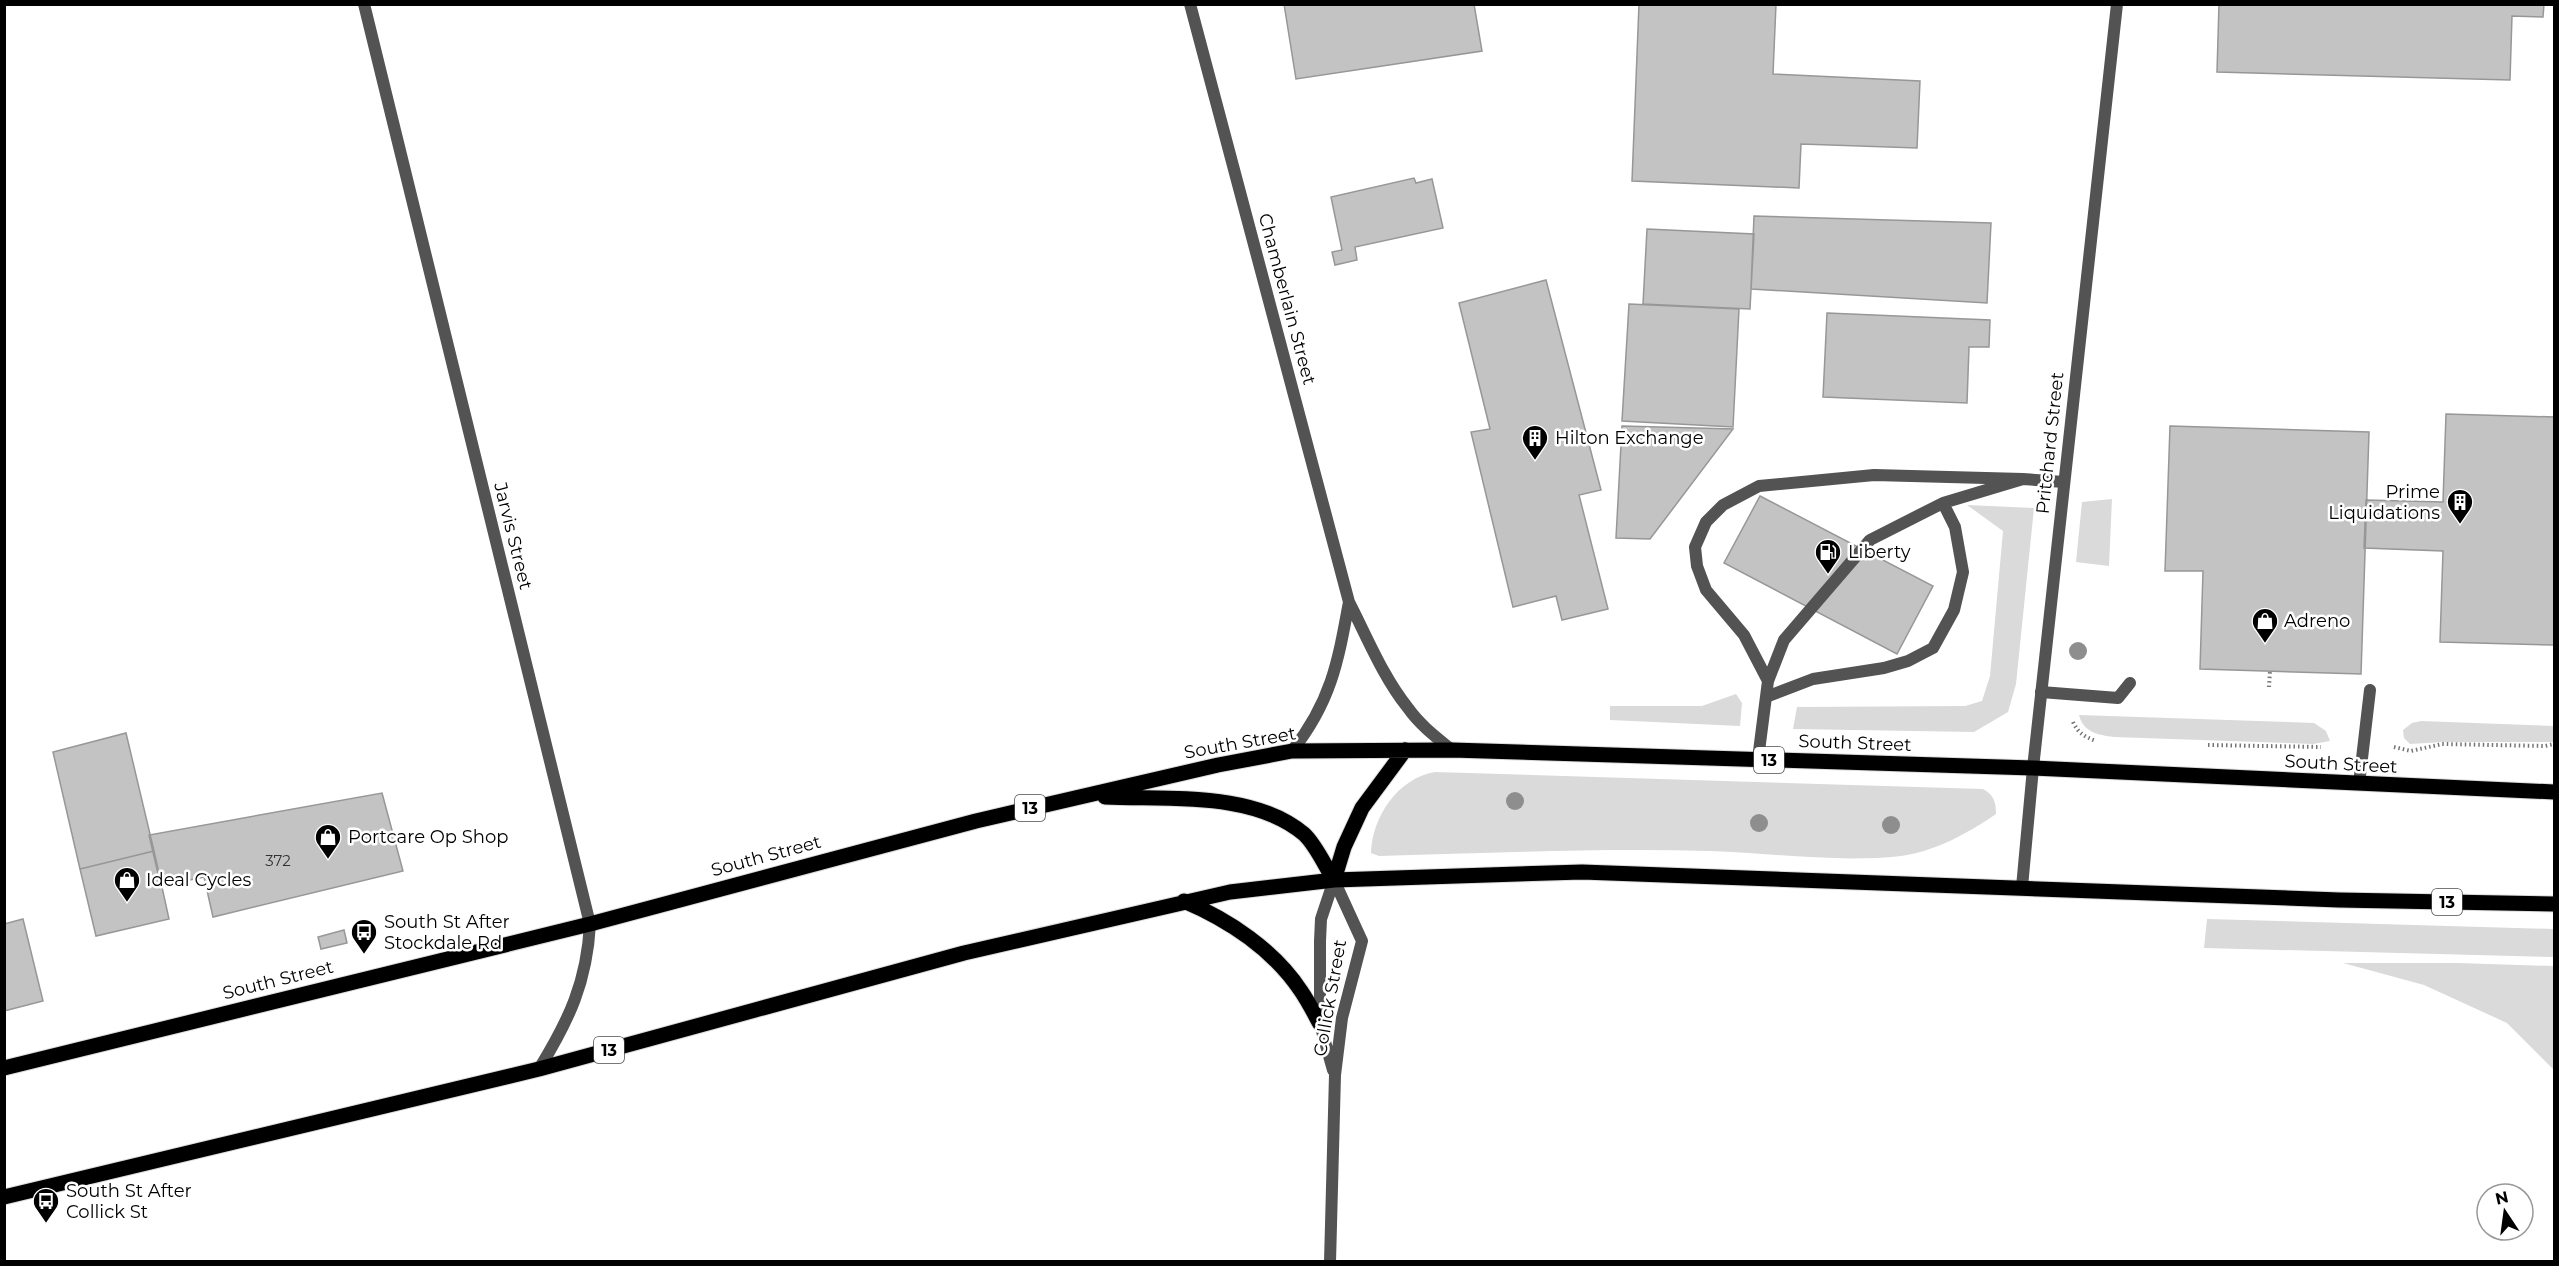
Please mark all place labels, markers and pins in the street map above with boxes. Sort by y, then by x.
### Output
building icon: Hilton Exchange [1520,423,1550,461]
place label: Hilton Exchange [1555,427,1704,449]
place label: Prime Liquidations [2328,481,2440,524]
building icon: Prime Liquidations [2445,487,2475,525]
fuel station icon: Liberty [1813,537,1843,575]
place label: Liberty [1848,541,1911,563]
shop icon: Adreno [2250,606,2280,644]
place label: Adreno [2284,610,2350,632]
shop icon: Portcare Op Shop [313,822,343,860]
place label: Portcare Op Shop [348,826,509,848]
shop icon: Ideal Cycles [112,865,142,903]
place label: Ideal Cycles [146,869,251,891]
place label: South St After Stockdale Rd [384,911,510,954]
bus stop icon: South St After Stockdale Rd [349,917,379,955]
place label: South St After Collick St [66,1180,192,1223]
bus stop icon: South St After Collick St [31,1186,61,1224]

